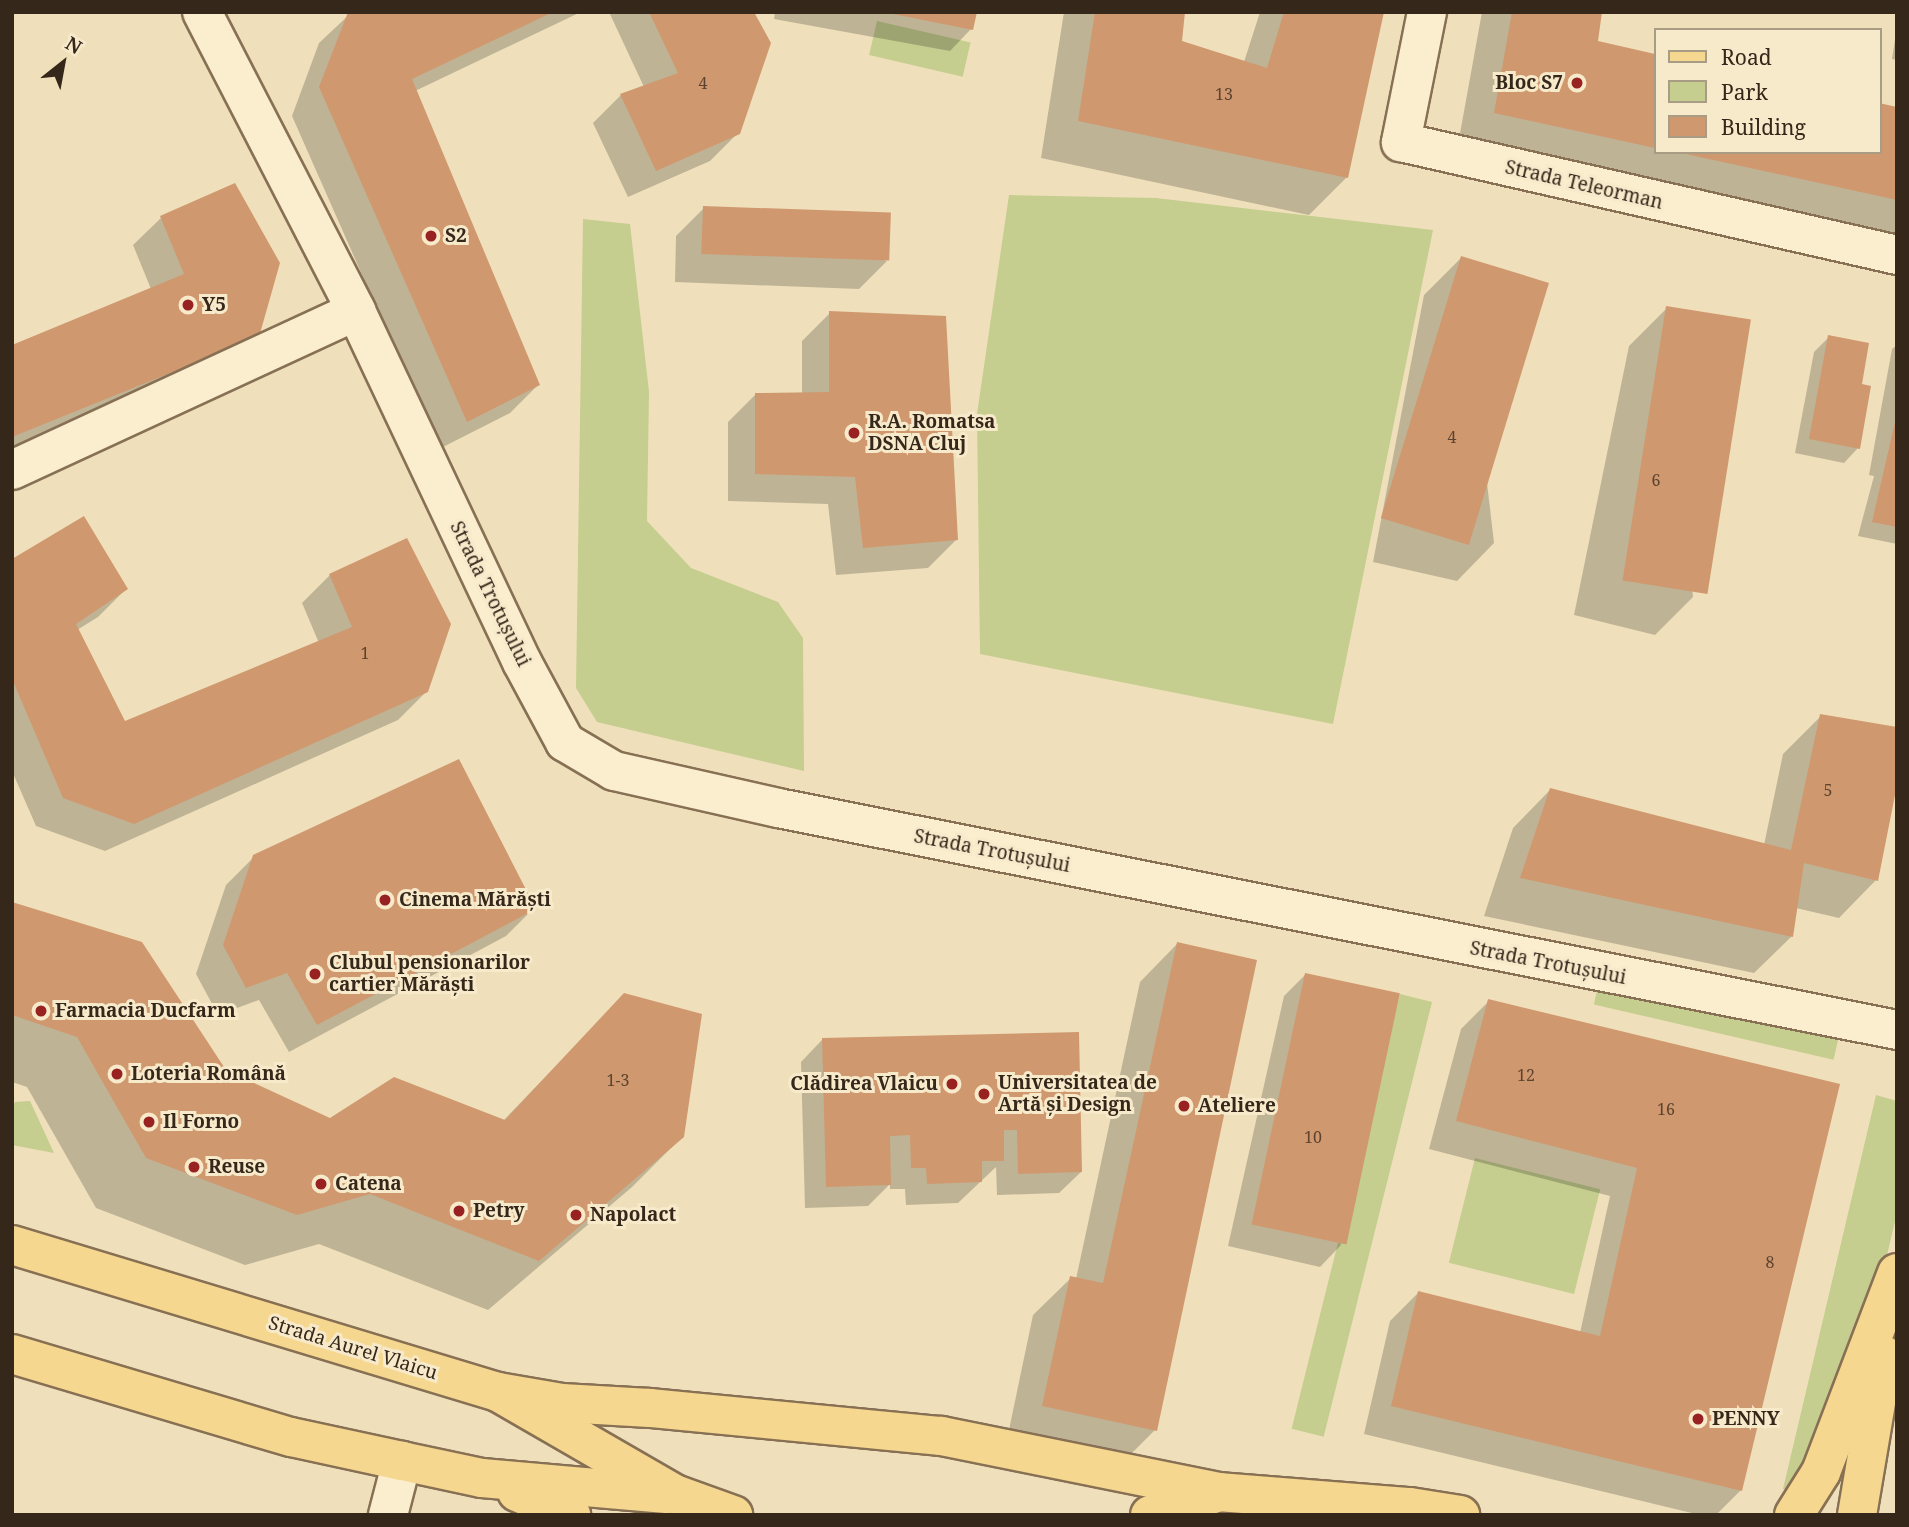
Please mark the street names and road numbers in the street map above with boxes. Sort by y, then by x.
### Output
street label: Strada Teleorman [1503,156,1665,214]
street label: Strada Trotușului [445,518,535,670]
street label: Strada Trotușului [912,825,1072,877]
street label: Strada Trotușului [1468,937,1628,989]
street label: Strada Aurel Vlaicu [266,1311,440,1385]

